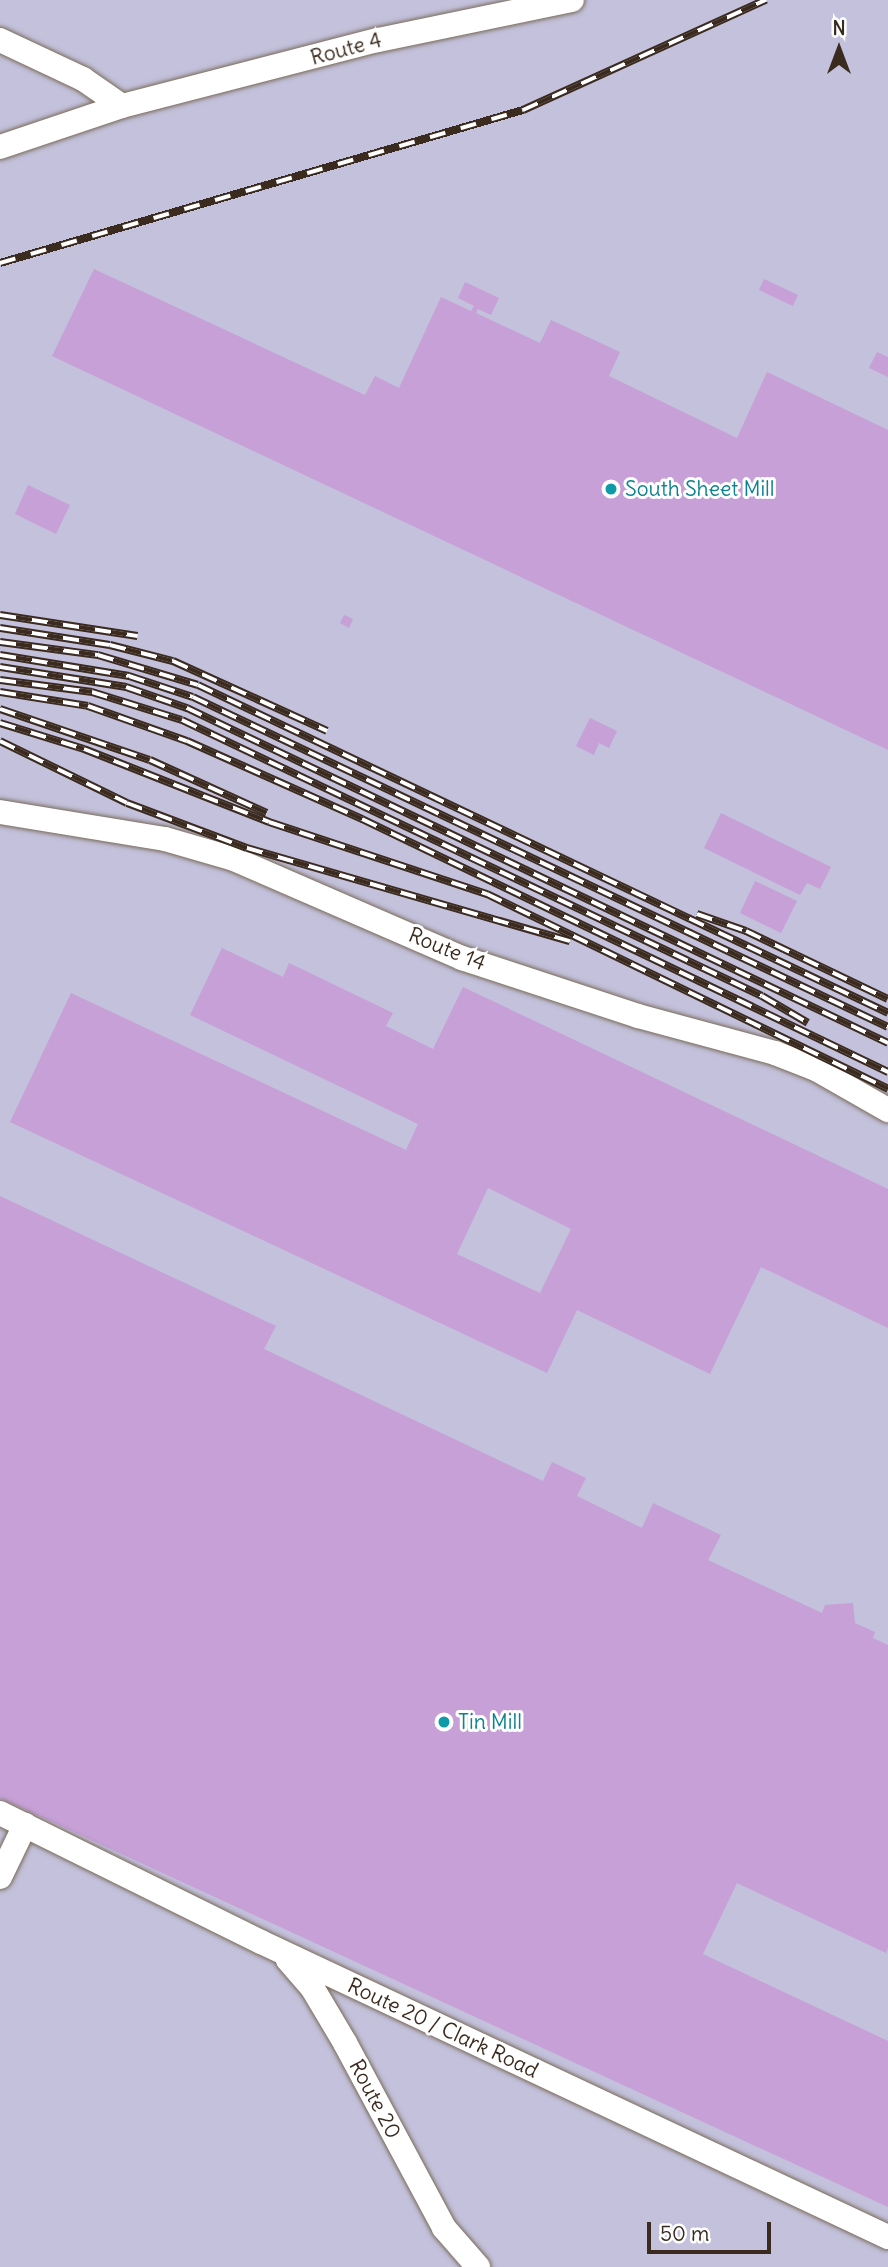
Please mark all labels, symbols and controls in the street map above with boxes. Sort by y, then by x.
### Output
north arrow [804,14,874,84]
text: N [832,16,846,40]
street label: Route 4 [308,27,384,71]
place label: South Sheet Mill [625,476,774,502]
marker: South Sheet Mill [603,481,619,497]
street label: Route 14 [405,922,489,976]
place label: Tin Mill [458,1709,522,1735]
marker: Tin Mill [436,1714,452,1730]
street label: Route 20 / Clark Road [344,1973,542,2083]
street label: Route 20 [344,2055,406,2143]
scale bar [650,2208,774,2252]
text: 50 m [660,2220,709,2247]

